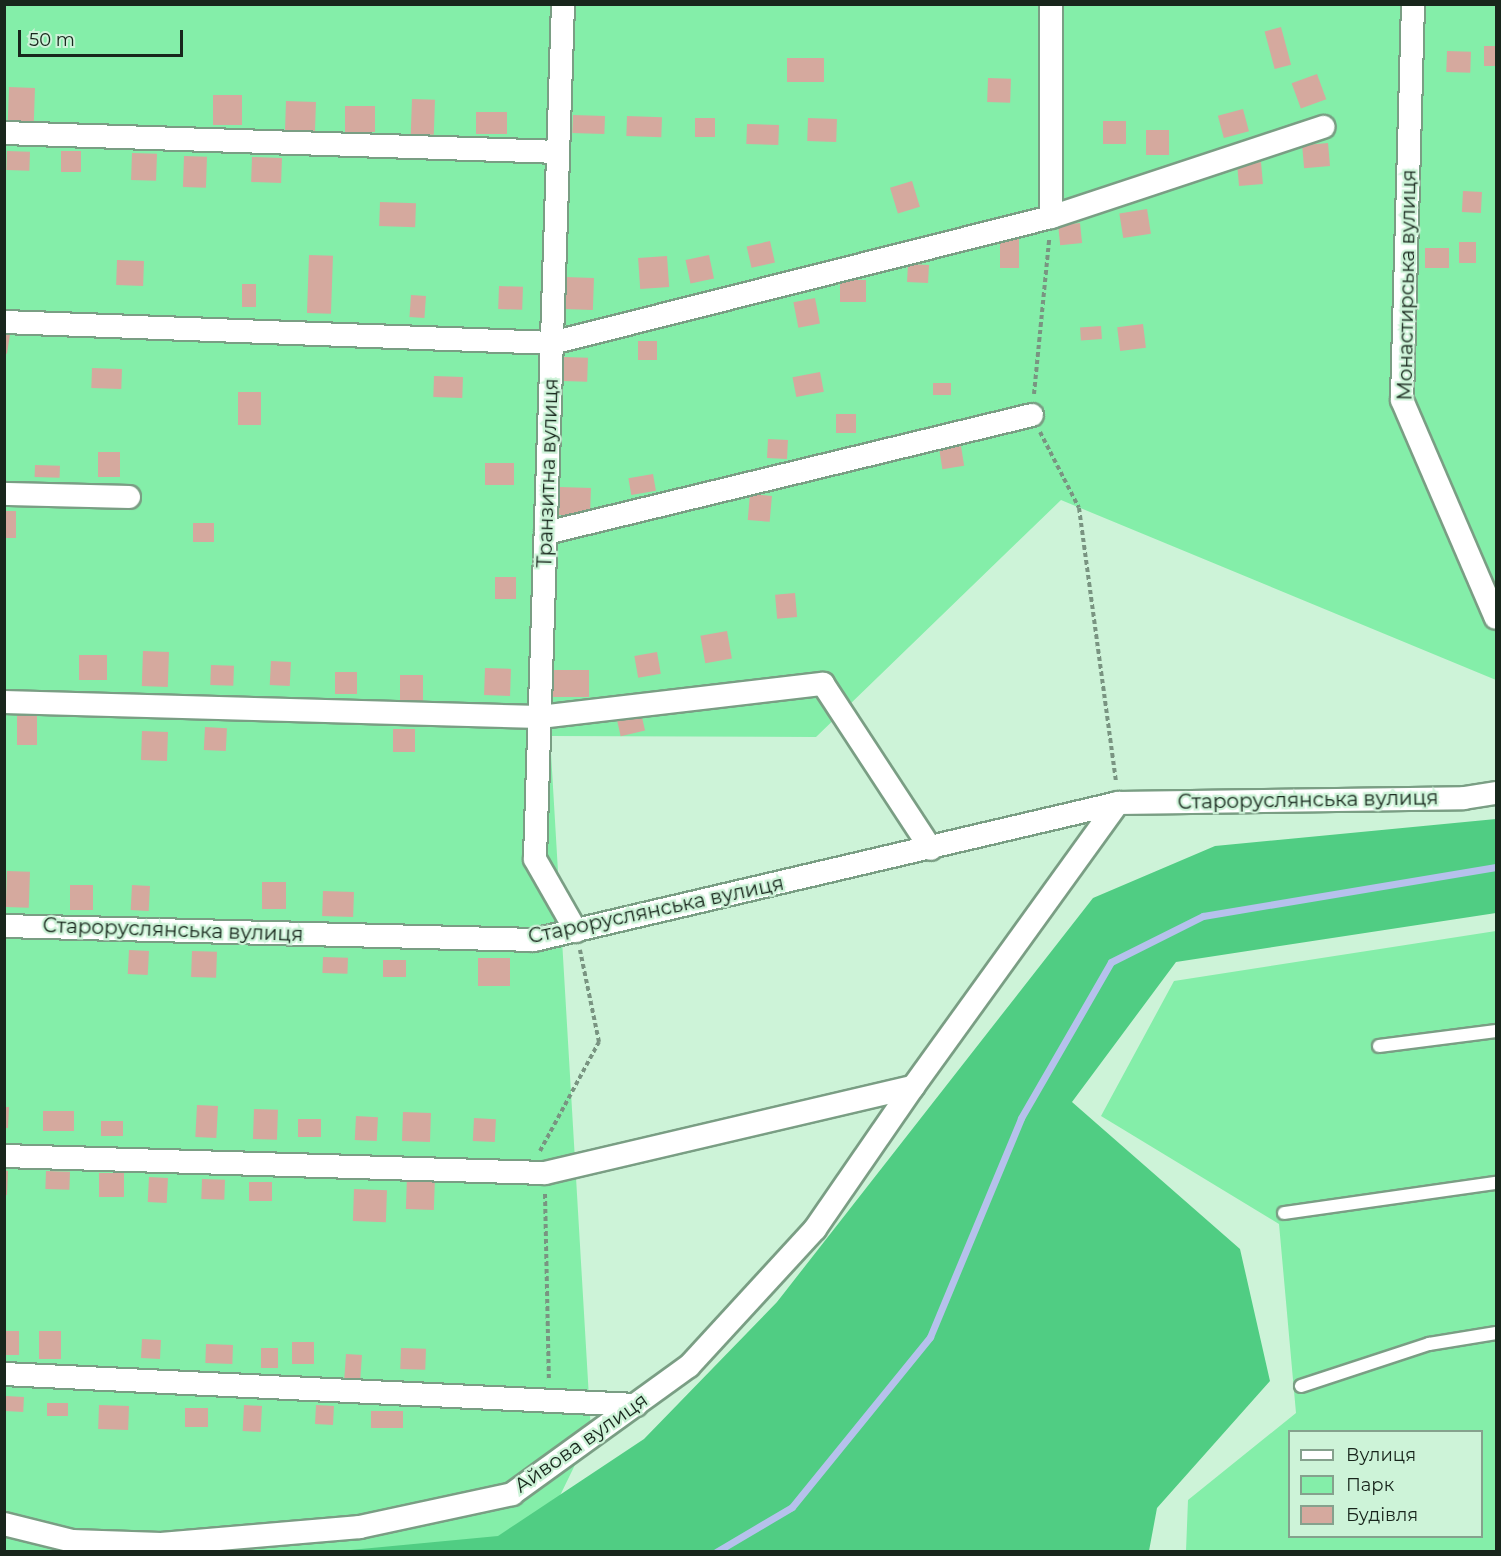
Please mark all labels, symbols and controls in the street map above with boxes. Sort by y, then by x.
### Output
scale bar [21,18,186,56]
text: 50 m [29,29,75,51]
street label: Монастирська вулиця [1393,169,1421,401]
street label: Транзитна вулиця [533,378,563,568]
street label: Староруслянська вулиця [1177,786,1439,814]
street label: Староруслянська вулиця [526,871,786,949]
street label: Староруслянська вулиця [42,913,304,947]
street label: Айвова вулиця [510,1388,652,1498]
legend [1288,1430,1483,1538]
text: Вулиця [1346,1444,1416,1466]
text: Парк [1346,1474,1394,1496]
text: Будівля [1346,1504,1418,1526]

